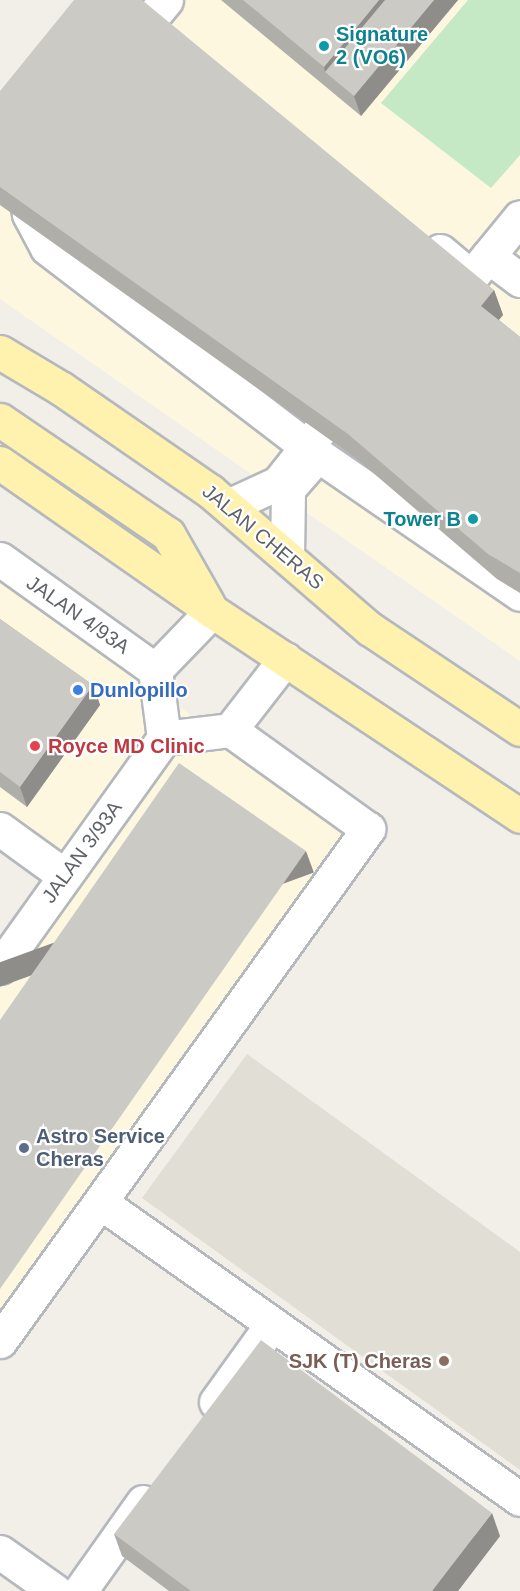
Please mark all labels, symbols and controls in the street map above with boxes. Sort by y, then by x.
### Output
place label: Signature 2 (VO6) [336,22,428,69]
marker: Signature 2 (VO6) [317,39,331,53]
street label: JALAN CHERAS [197,479,329,595]
place label: Tower B [384,507,461,531]
marker: Tower B [466,512,480,526]
street label: JALAN 4/93A [22,571,134,659]
place label: Dunlopillo [90,678,188,702]
marker: Dunlopillo [71,683,85,697]
place label: Royce MD Clinic [48,734,205,758]
marker: Royce MD Clinic [26,737,44,755]
street label: JALAN 3/93A [37,796,127,908]
place label: Astro Service Cheras [36,1124,165,1171]
marker: Astro Service Cheras [17,1141,31,1155]
place label: SJK (T) Cheras [289,1349,432,1373]
marker: SJK (T) Cheras [437,1354,451,1368]

